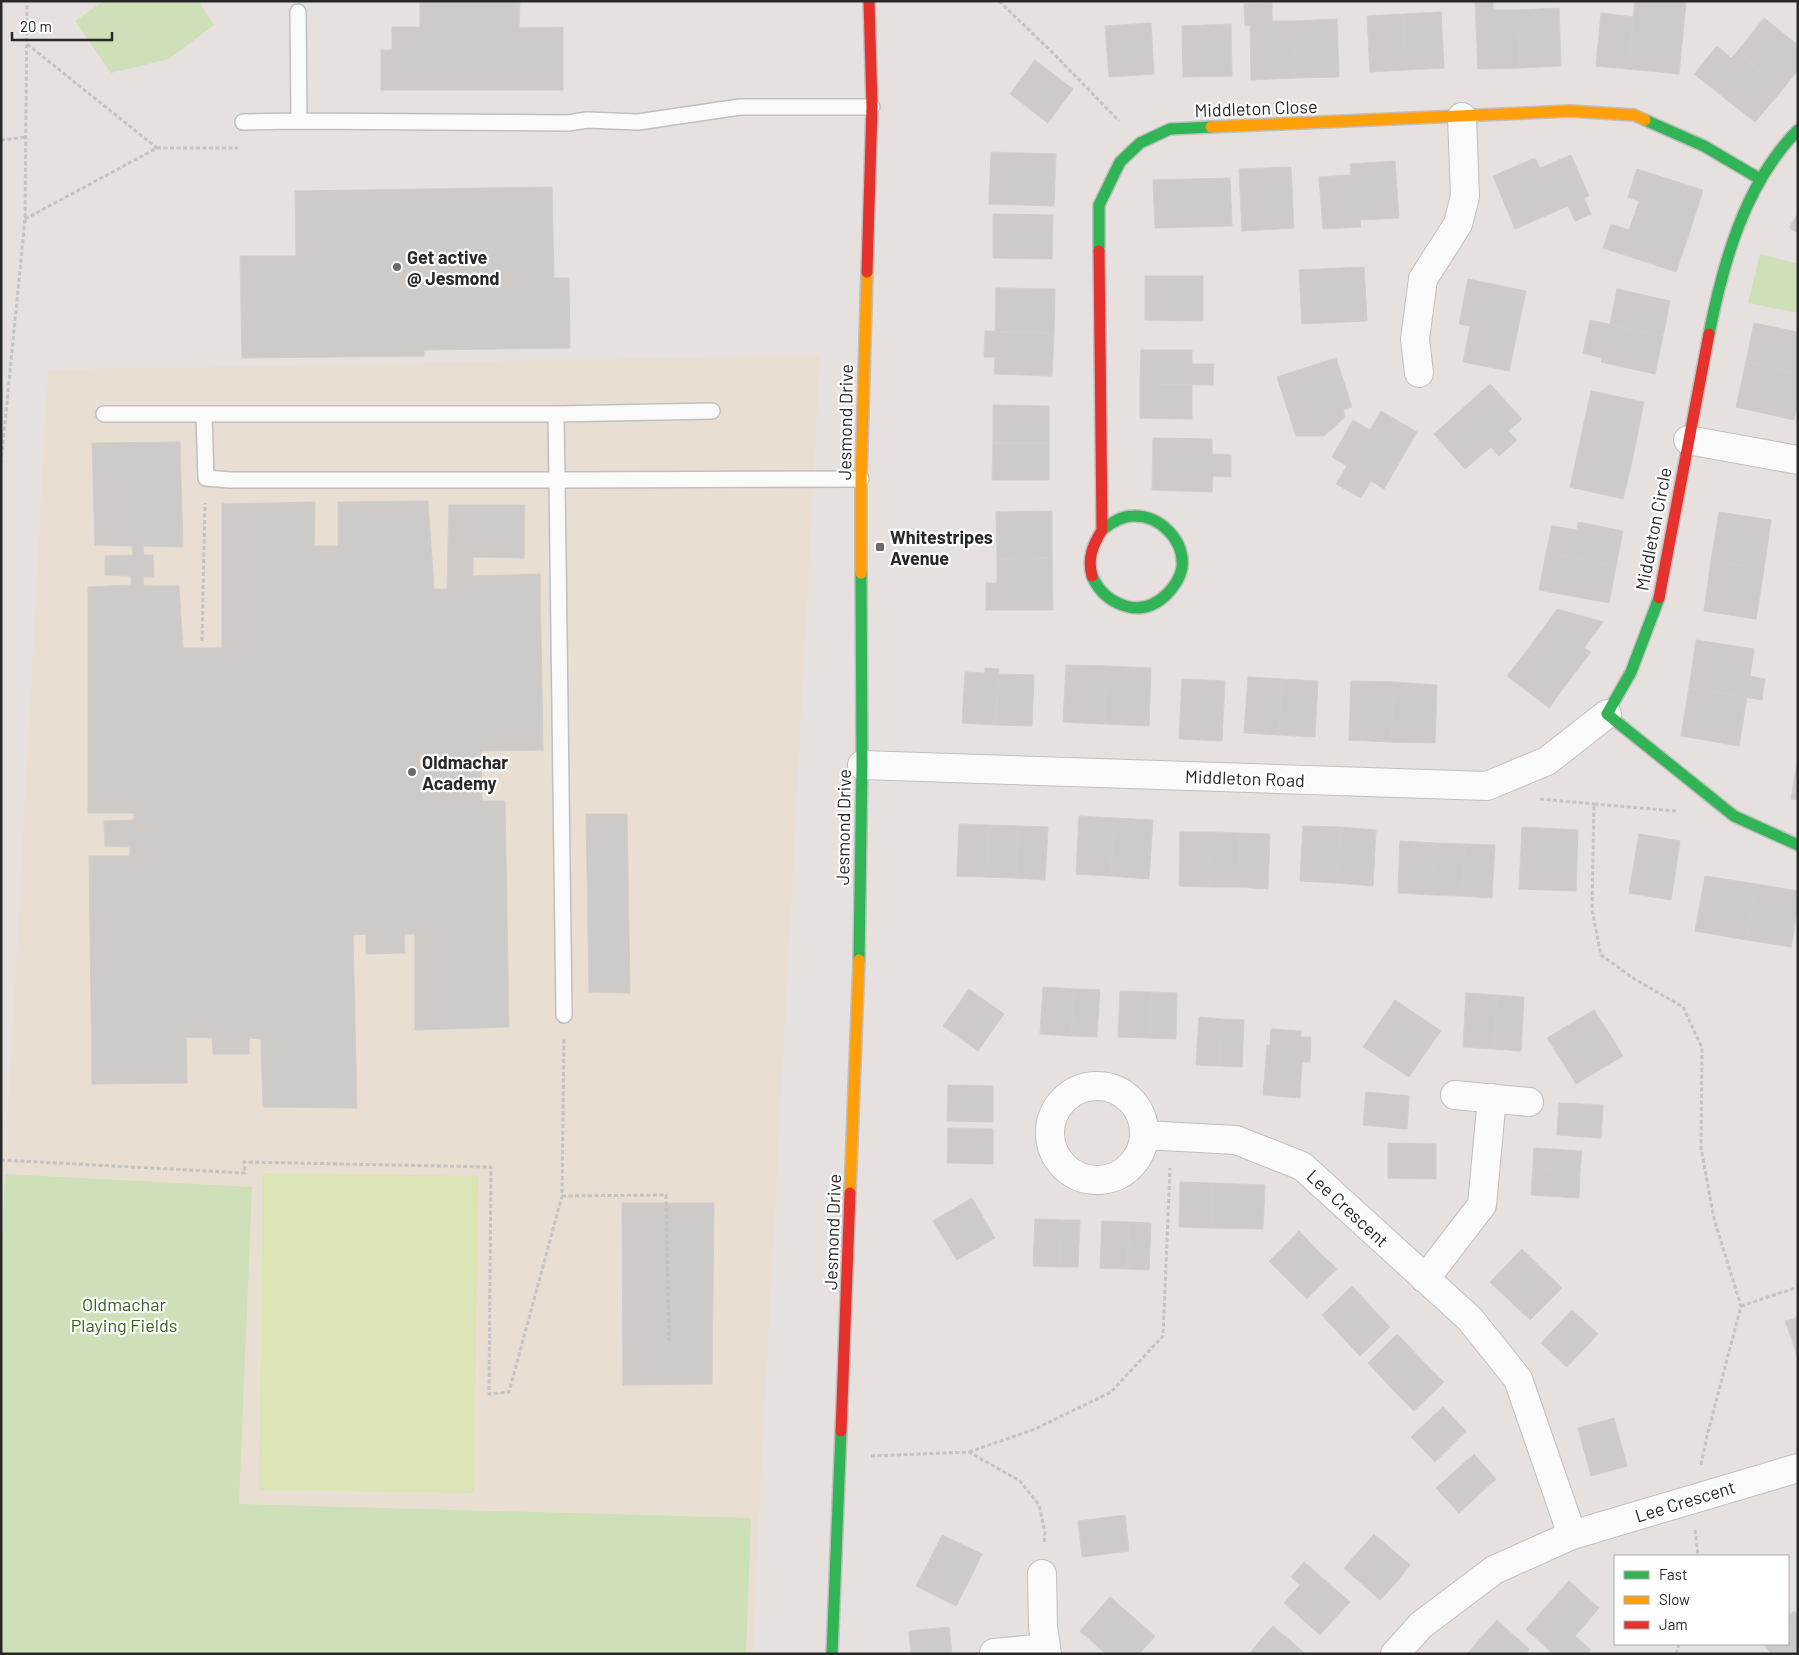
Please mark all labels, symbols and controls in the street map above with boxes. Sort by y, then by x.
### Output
scale bar [12,10,112,42]
text: 20 m [20,17,52,35]
street label: Middleton Close [1194,95,1318,121]
place label: Get active @ Jesmond [407,246,500,289]
marker: Get active @ Jesmond [391,261,403,273]
street label: Jesmond Drive [833,364,857,480]
street label: Middleton Circle [1630,465,1676,593]
place label: Whitestripes Avenue [890,526,993,569]
marker: Whitestripes Avenue [874,541,886,553]
place label: Oldmachar Academy [422,751,508,794]
street label: Middleton Road [1185,765,1305,791]
marker: Oldmachar Academy [406,766,418,778]
street label: Jesmond Drive [831,769,855,885]
street label: Lee Crescent [1303,1165,1393,1251]
street label: Jesmond Drive [819,1174,845,1290]
park label: Oldmachar Playing Fields [71,1293,177,1336]
street label: Lee Crescent [1632,1475,1738,1527]
legend [1614,1555,1789,1645]
text: Fast [1659,1565,1687,1583]
text: Slow [1659,1590,1690,1608]
text: Jam [1659,1615,1688,1633]

